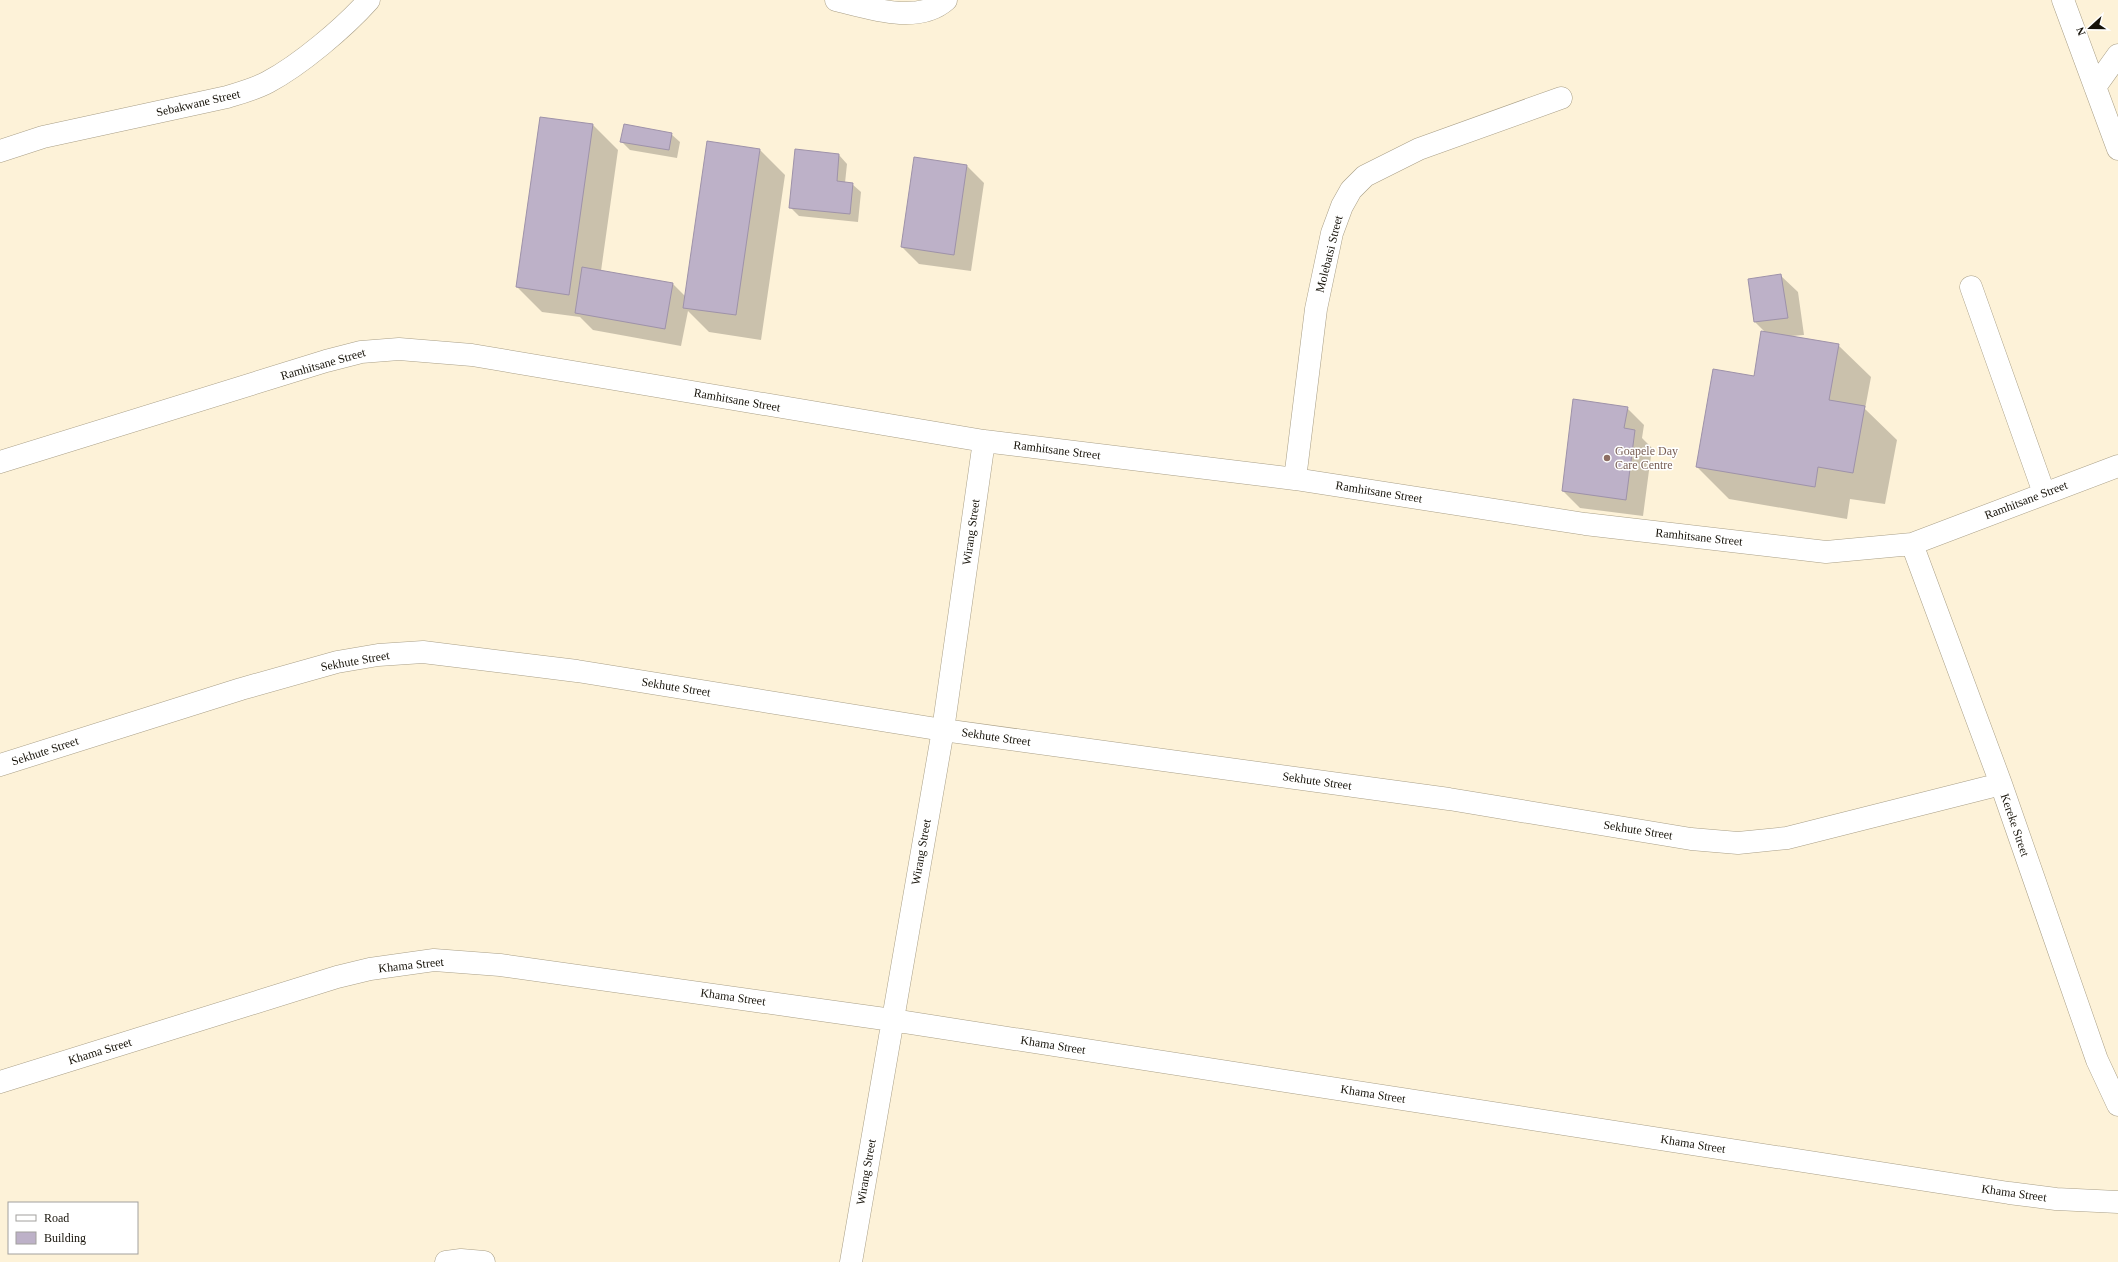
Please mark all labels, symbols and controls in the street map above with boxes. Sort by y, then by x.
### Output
north arrow [2070,8,2110,48]
text: N [2074,26,2088,37]
street label: Sebakwane Street [155,86,242,119]
street label: Molebatsi Street [1313,213,1346,294]
street label: Ramhitsane Street [279,345,368,383]
street label: Ramhitsane Street [693,385,782,415]
street label: Ramhitsane Street [1013,438,1102,462]
place label: Goapele Day Care Centre [1615,444,1678,472]
marker: Goapele Day Care Centre [1602,453,1612,463]
street label: Ramhitsane Street [1335,478,1424,506]
street label: Ramhitsane Street [1983,478,2070,522]
street label: Wirang Street [959,497,983,566]
street label: Ramhitsane Street [1655,525,1744,549]
street label: Sekhute Street [319,648,391,674]
street label: Sekhute Street [641,675,712,699]
street label: Sekhute Street [961,725,1032,749]
street label: Sekhute Street [10,733,81,768]
street label: Sekhute Street [1282,769,1353,793]
street label: Kereke Street [1998,792,2033,859]
street label: Wirang Street [908,817,934,886]
street label: Sekhute Street [1603,818,1674,842]
street label: Khama Street [378,955,445,975]
street label: Khama Street [700,985,767,1009]
street label: Khama Street [1019,1033,1087,1057]
street label: Khama Street [67,1035,134,1067]
street label: Khama Street [1339,1082,1407,1106]
street label: Khama Street [1659,1132,1727,1156]
street label: Wirang Street [853,1137,879,1206]
street label: Khama Street [1981,1181,2048,1205]
legend [8,1202,138,1254]
text: Road [44,1211,69,1225]
text: Building [44,1231,86,1245]

